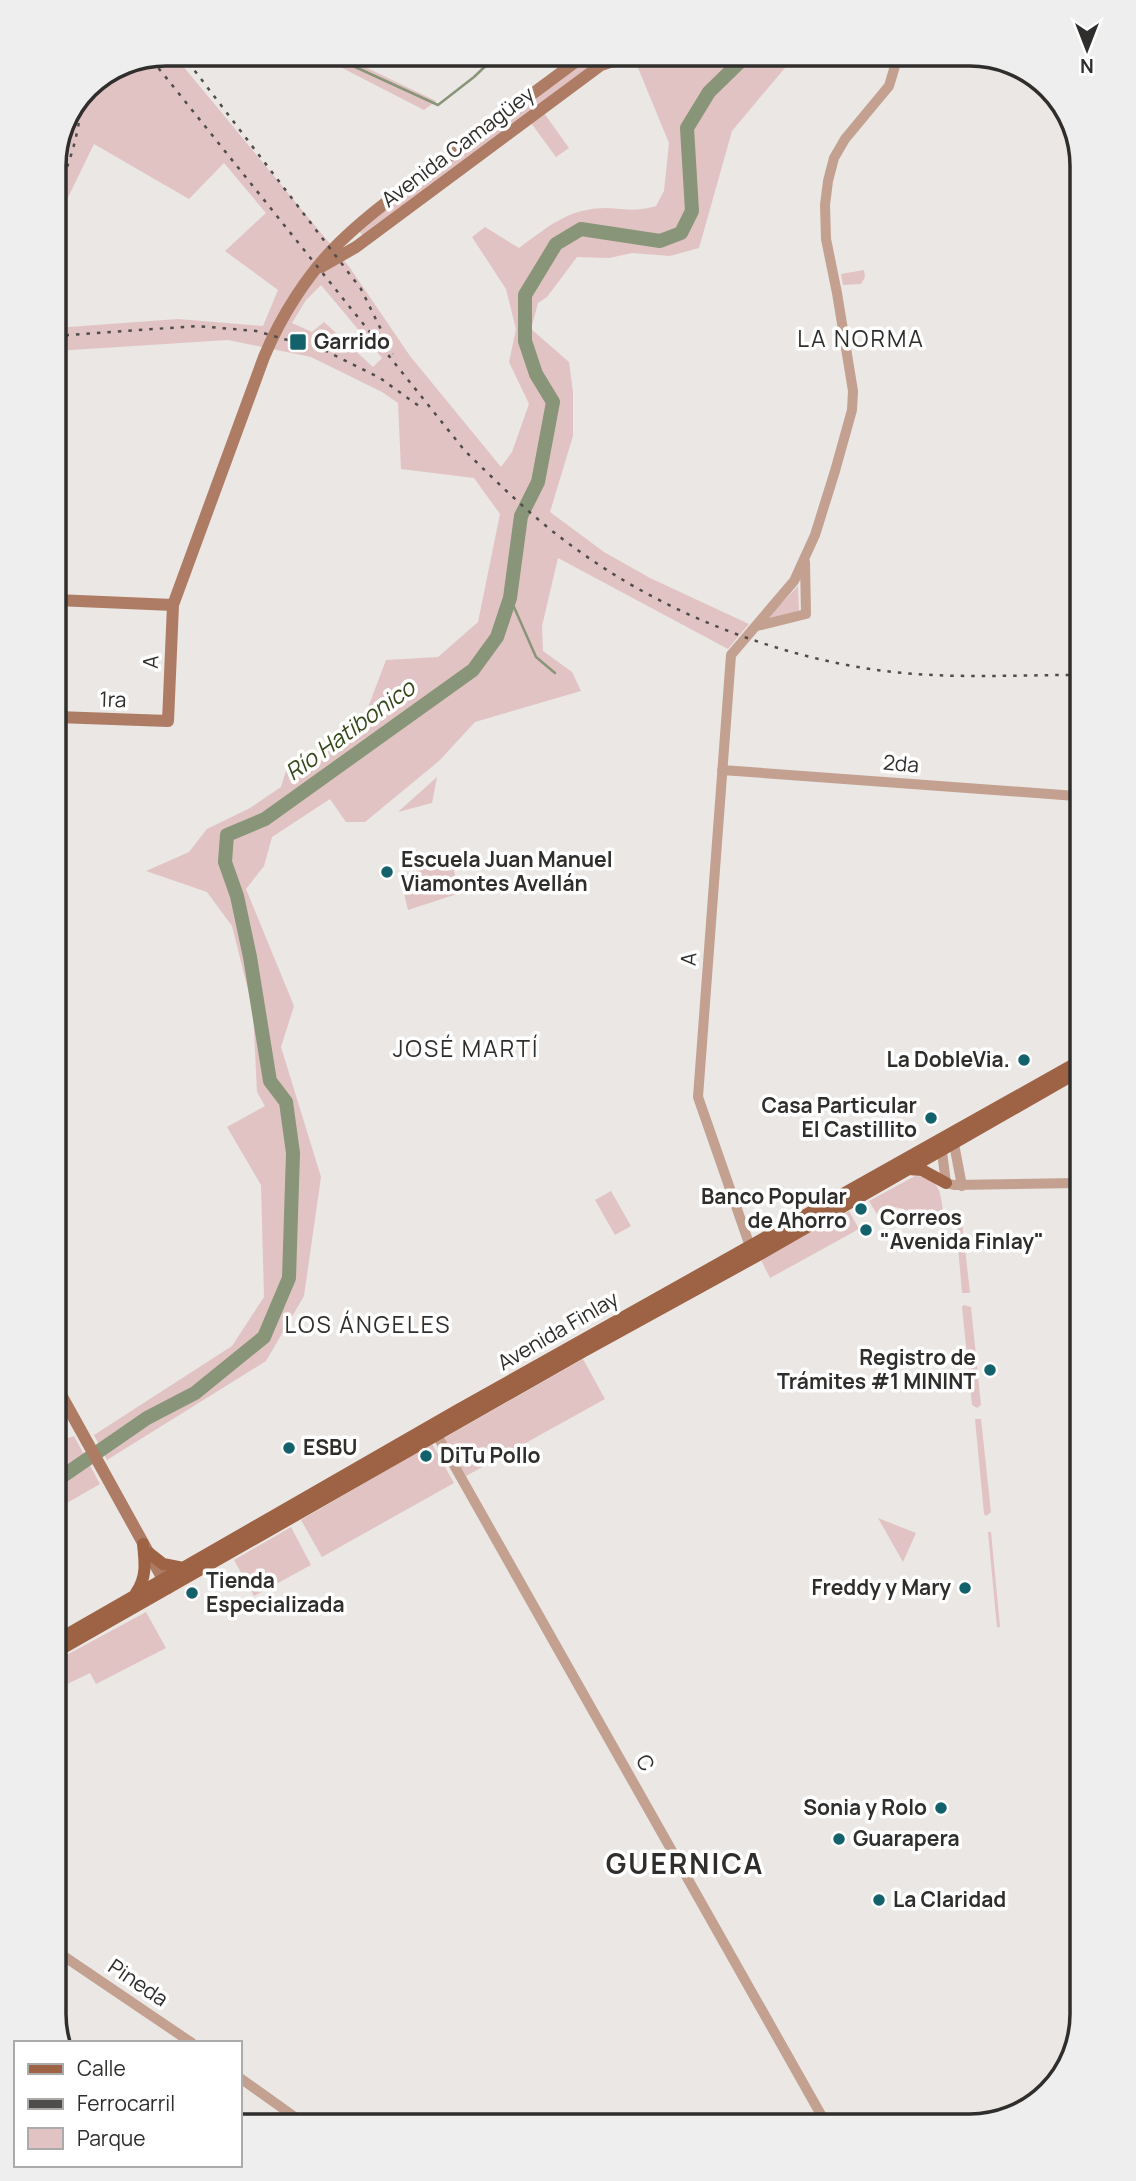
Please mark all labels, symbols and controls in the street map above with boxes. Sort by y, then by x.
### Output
north arrow [1052,14,1122,84]
text: N [1080,53,1094,79]
street label: Avenida Camagüey [375,79,540,213]
district label: LA NORMA [797,322,925,354]
place label: Garrido [314,327,390,355]
marker: Garrido [288,332,308,352]
street label: A [136,655,164,669]
water label: Río Hatibonico [278,670,422,787]
street label: 1ra [99,685,127,713]
street label: 2da [882,747,920,779]
place label: Escuela Juan Manuel Viamontes Avellán [401,845,613,897]
marker: Escuela Juan Manuel Viamontes Avellán [379,864,395,880]
street label: A [674,951,702,967]
district label: JOSÉ MARTÍ [393,1032,539,1064]
place label: La DobleVia. [887,1045,1010,1073]
marker: La DobleVia. [1016,1052,1032,1068]
place label: Casa Particular El Castillito [762,1091,917,1143]
marker: Casa Particular El Castillito [923,1110,939,1126]
place label: Banco Popular de Ahorro [701,1182,847,1234]
marker: Banco Popular de Ahorro [853,1201,869,1217]
place label: Correos "Avenida Finlay" [880,1203,1044,1255]
marker: Correos "Avenida Finlay" [858,1222,874,1238]
street label: Avenida Finlay [492,1284,623,1376]
district label: LOS ÁNGELES [285,1308,451,1340]
place label: Registro de Trámites #1 MININT [777,1343,976,1395]
marker: Registro de Trámites #1 MININT [982,1362,998,1378]
place label: ESBU [303,1433,357,1461]
marker: ESBU [281,1440,297,1456]
place label: DiTu Pollo [440,1441,541,1469]
marker: DiTu Pollo [418,1448,434,1464]
place label: Tienda Especializada [206,1566,345,1618]
place label: Freddy y Mary [812,1573,951,1601]
marker: Freddy y Mary [957,1580,973,1596]
marker: Tienda Especializada [184,1585,200,1601]
street label: C [630,1749,662,1776]
place label: Sonia y Rolo [803,1793,927,1821]
marker: Sonia y Rolo [933,1800,949,1816]
place label: Guarapera [853,1824,960,1852]
marker: Guarapera [831,1831,847,1847]
district label: GUERNICA [606,1844,764,1882]
place label: La Claridad [893,1885,1006,1913]
marker: La Claridad [871,1892,887,1908]
street label: Pineda [103,1952,174,2012]
legend [14,2041,242,2167]
text: Calle [77,2054,126,2082]
text: Ferrocarril [77,2089,175,2117]
text: Parque [77,2124,146,2152]

